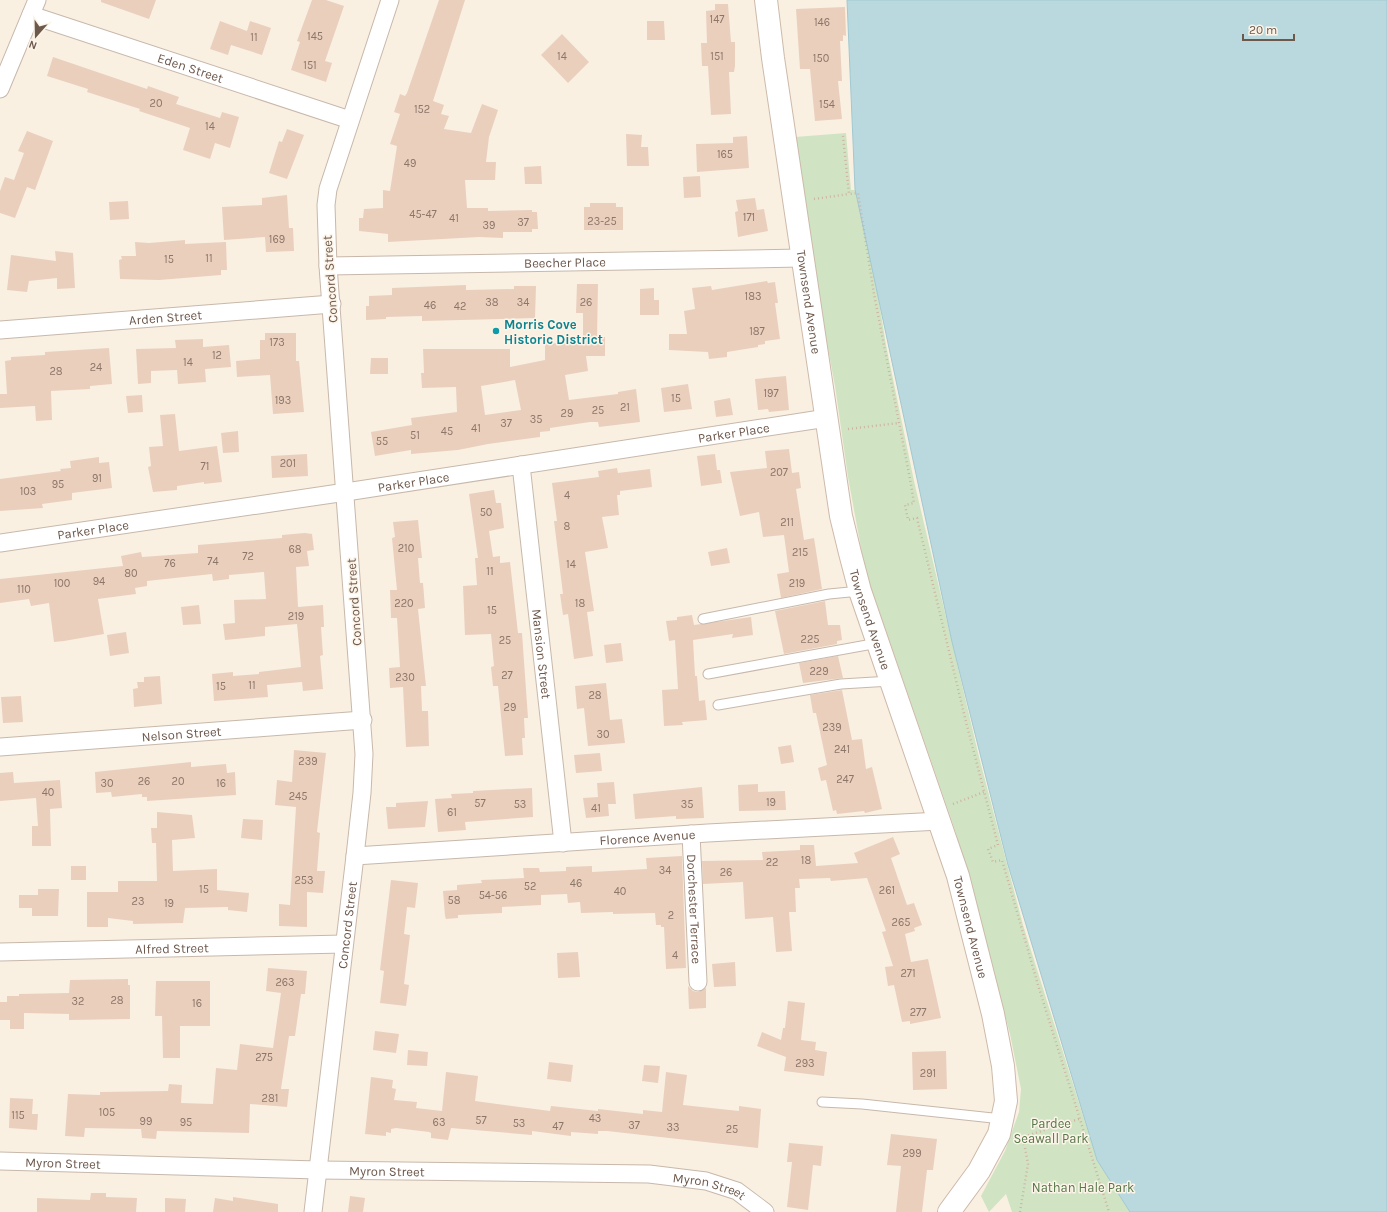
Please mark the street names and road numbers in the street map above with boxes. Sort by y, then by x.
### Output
street label: Eden Street [156,50,226,85]
street label: Concord Street [319,235,341,323]
street label: Townsend Avenue [794,249,824,355]
street label: Beecher Place [524,254,606,270]
street label: Arden Street [128,307,203,327]
street label: Parker Place [697,419,771,445]
street label: Parker Place [377,469,451,495]
street label: Parker Place [56,517,130,542]
street label: Concord Street [343,558,365,646]
street label: Townsend Avenue [847,568,894,672]
street label: Mansion Street [530,608,554,700]
street label: Nelson Street [141,723,222,744]
street label: Florence Avenue [599,826,696,848]
street label: Dorchester Terrace [684,854,705,965]
street label: Townsend Avenue [951,874,991,980]
street label: Concord Street [334,880,359,970]
street label: Alfred Street [135,940,209,956]
street label: Myron Street [25,1154,101,1171]
street label: Myron Street [349,1163,425,1179]
street label: Myron Street [672,1169,749,1203]

